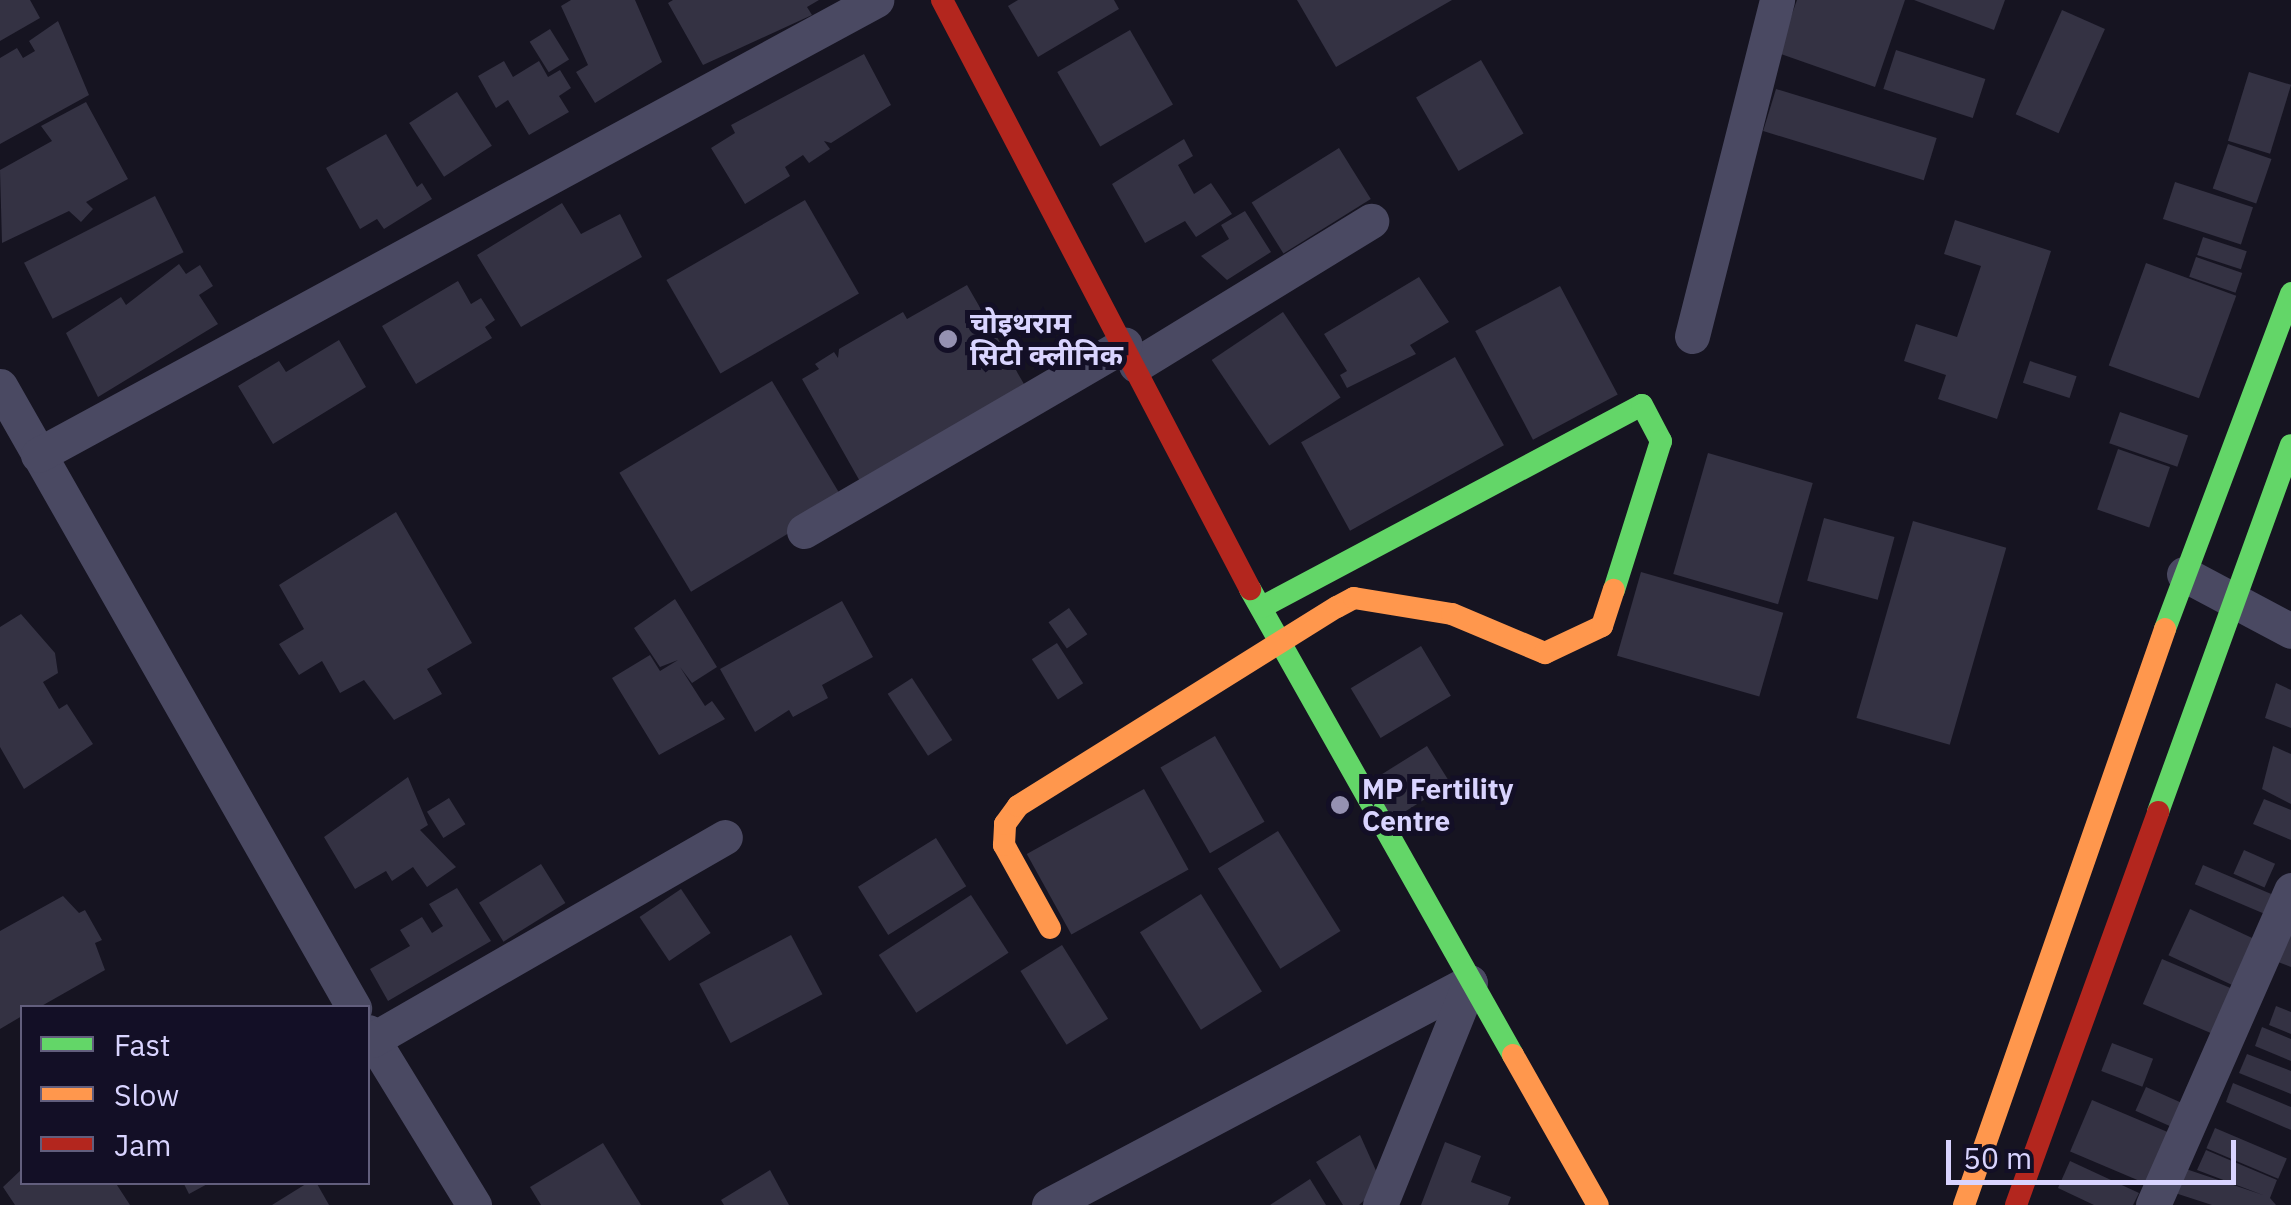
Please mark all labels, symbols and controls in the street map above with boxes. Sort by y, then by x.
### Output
place label: चोइथराम सिटी क्लीनिक [970,306,1123,372]
marker: चोइथराम सिटी क्लीनिक [935,326,961,352]
place label: MP Fertility Centre [1362,772,1513,838]
marker: MP Fertility Centre [1327,792,1353,818]
legend [20,1005,370,1185]
text: Fast [114,1025,171,1064]
text: Slow [114,1075,179,1114]
scale bar [1951,1120,2241,1182]
text: Jam [114,1125,172,1164]
text: 50 m [1963,1138,2032,1177]

